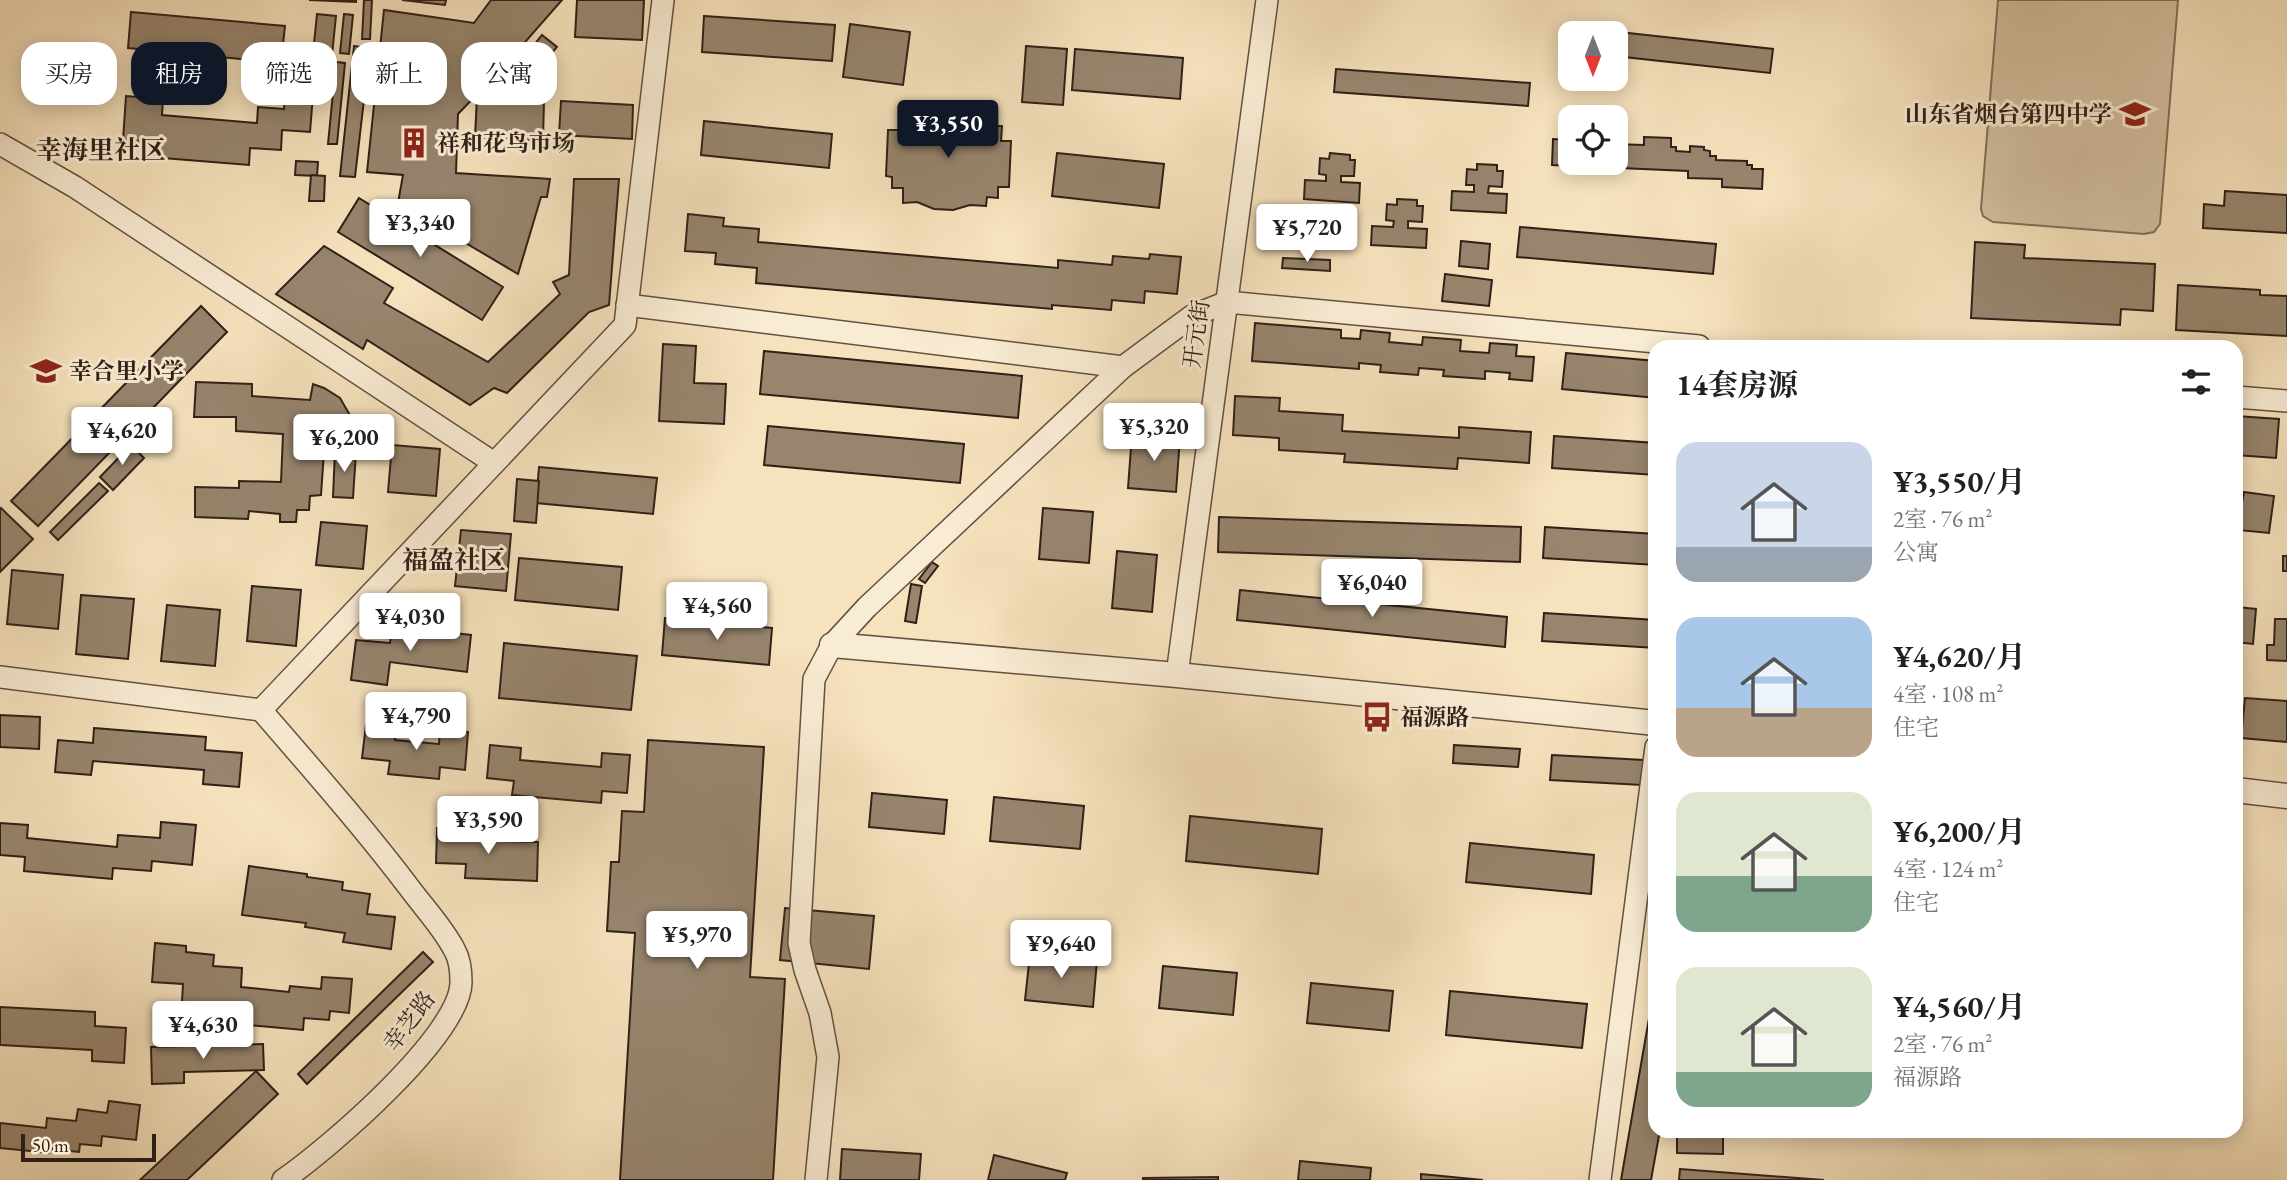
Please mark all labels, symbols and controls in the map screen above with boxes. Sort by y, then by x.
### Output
north arrow [1558,21,1628,91]
map controls [1558,21,1628,175]
chip: 买房 [21,42,117,105]
chip: 租房 [131,42,227,105]
chip: 筛选 [241,42,337,105]
chip: 新上 [351,42,447,105]
chip: 公寓 [461,42,557,105]
school or university icon: 山东省烟台第四中学 [2118,97,2152,131]
place label: 山东省烟台第四中学 [1905,99,2112,129]
pin: ¥3,550 [891,100,1005,160]
button: locate [1558,105,1628,175]
text: ¥3,550 [913,108,983,138]
building icon: 祥和花鸟市场 [397,126,431,160]
place label: 祥和花鸟市场 [437,128,575,158]
district label: 幸海里社区 [36,133,166,167]
pin: ¥3,340 [363,200,477,259]
pin: ¥5,720 [1250,204,1364,264]
text: ¥3,340 [385,207,455,237]
text: ¥5,720 [1272,212,1342,242]
street label: 开元街 [1176,298,1216,370]
school or university icon: 幸合里小学 [29,354,63,388]
place label: 幸合里小学 [69,356,184,386]
icon: filters [2177,363,2215,401]
text: 14套房源 [1676,365,1798,404]
pin: ¥5,320 [1097,404,1211,463]
pin: ¥4,620 [65,407,179,467]
text: ¥5,320 [1119,411,1189,441]
pin: ¥6,200 [287,414,401,474]
text: ¥4,620 [87,415,157,445]
text: ¥6,200 [309,422,379,452]
text: ¥3,550/月 [1893,462,2026,501]
icon: home [1732,470,1816,554]
text: 2室 · 76 m² [1893,504,1992,534]
text: 公寓 [1893,537,1939,567]
district label: 福盈社区 [402,543,506,577]
pin: ¥6,040 [1315,560,1429,619]
text: ¥6,040 [1337,567,1407,597]
pin: ¥4,560 [660,582,774,642]
text: ¥4,560 [682,590,752,620]
pin: ¥4,030 [353,594,467,653]
text: ¥4,030 [375,601,445,631]
text: ¥4,620/月 [1893,637,2026,676]
icon: home [1732,645,1816,729]
text: 4室 · 108 m² [1893,679,2003,709]
pin: ¥4,790 [359,692,473,752]
text: ¥4,790 [381,700,451,730]
bus stop icon: 福源路 [1360,700,1394,734]
place label: 福源路 [1400,702,1469,732]
text: 住宅 [1893,712,1939,742]
pin: ¥3,590 [431,796,545,856]
text: ¥3,590 [453,804,523,834]
text: ¥6,200/月 [1893,812,2026,851]
icon: home [1732,820,1816,904]
text: 4室 · 124 m² [1893,854,2003,884]
text: 住宅 [1893,887,1939,917]
pin: ¥5,970 [640,912,754,971]
text: ¥5,970 [662,919,732,949]
pin: ¥9,640 [1004,920,1118,980]
text: ¥9,640 [1026,928,1096,958]
street label: 幸芝路 [376,984,442,1058]
text: ¥4,560/月 [1893,987,2026,1026]
icon: home [1732,995,1816,1079]
pin: ¥4,630 [146,1002,260,1061]
text: ¥4,630 [168,1009,238,1039]
text: 2室 · 76 m² [1893,1029,1992,1059]
text: 福源路 [1893,1062,1962,1092]
scale bar [21,1131,156,1163]
text: 50 m [32,1133,69,1158]

